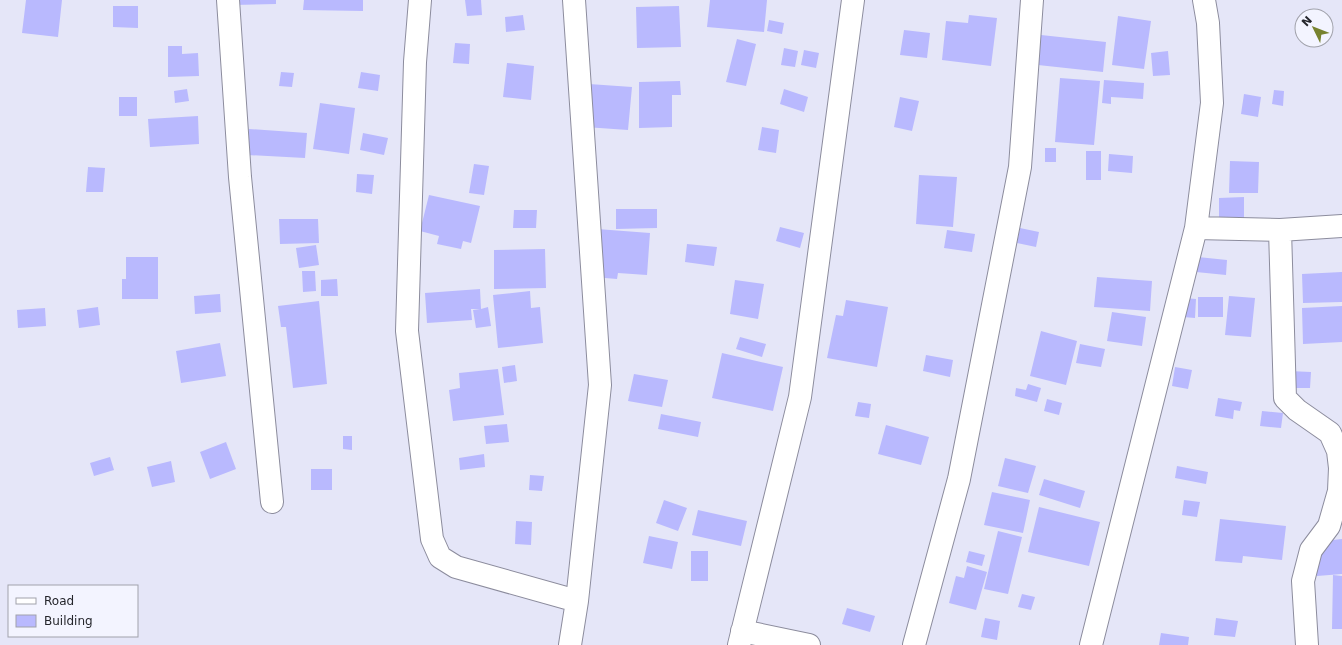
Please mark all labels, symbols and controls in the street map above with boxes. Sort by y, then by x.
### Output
north arrow [1294,8,1334,48]
text: N [1299,14,1315,29]
legend [8,585,138,637]
text: Road [44,594,74,608]
text: Building [44,614,93,628]

